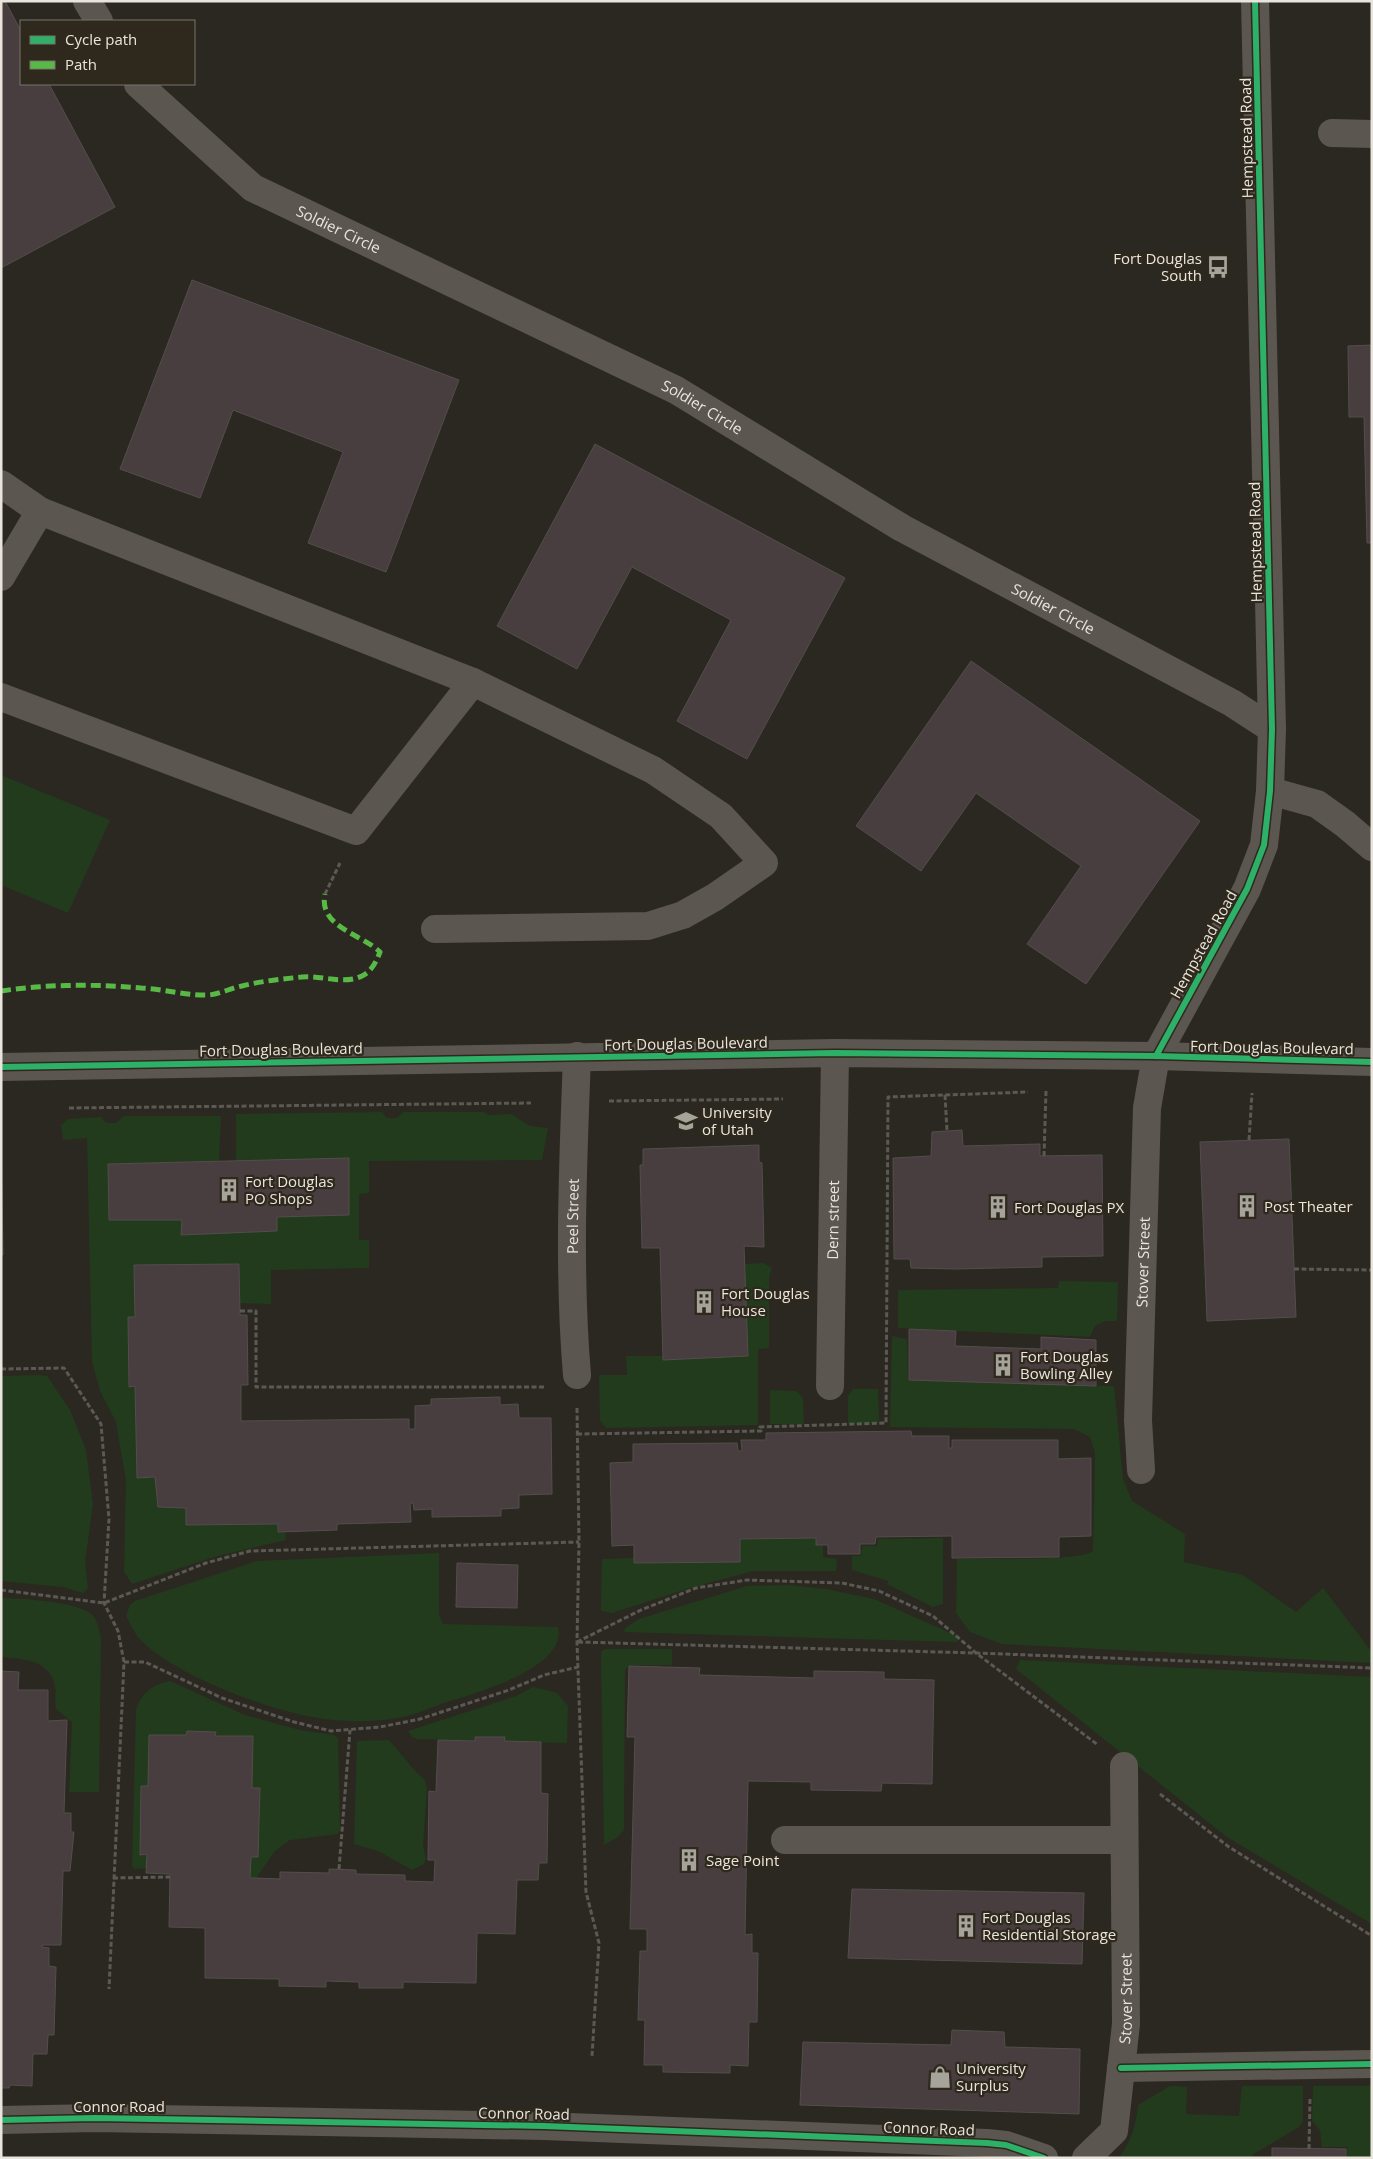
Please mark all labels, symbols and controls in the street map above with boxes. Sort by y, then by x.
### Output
legend [20,20,195,85]
text: Cycle path [65,29,137,49]
text: Path [65,54,97,74]
street label: Hempstead Road [1235,77,1257,199]
street label: Soldier Circle [293,200,384,258]
place label: Fort Douglas South [1113,248,1202,285]
bus stop icon: Fort Douglas South [1205,254,1231,280]
street label: Soldier Circle [659,375,747,439]
street label: Hempstead Road [1244,481,1266,603]
street label: Soldier Circle [1008,578,1098,639]
street label: Hempstead Road [1165,886,1241,1002]
street label: Fort Douglas Boulevard [604,1032,768,1054]
street label: Fort Douglas Boulevard [1190,1036,1354,1058]
street label: Fort Douglas Boulevard [199,1038,363,1060]
place label: University of Utah [702,1102,772,1139]
school or university icon: University of Utah [673,1108,699,1134]
place label: Fort Douglas PO Shops [245,1171,334,1208]
building icon: Fort Douglas PO Shops [216,1177,242,1203]
street label: Peel Street [562,1178,583,1254]
street label: Dern street [822,1180,843,1260]
building icon: Post Theater [1234,1193,1260,1219]
building icon: Fort Douglas PX [985,1194,1011,1220]
place label: Post Theater [1264,1196,1353,1216]
place label: Fort Douglas PX [1014,1197,1125,1217]
street label: Stover Street [1131,1217,1154,1308]
place label: Fort Douglas House [721,1283,810,1320]
building icon: Fort Douglas House [691,1289,717,1315]
place label: Fort Douglas Bowling Alley [1020,1346,1113,1383]
building icon: Fort Douglas Bowling Alley [990,1352,1016,1378]
building icon: Sage Point [676,1847,702,1873]
place label: Sage Point [706,1850,779,1870]
place label: Fort Douglas Residential Storage [982,1907,1116,1944]
building icon: Fort Douglas Residential Storage [953,1913,979,1939]
street label: Stover Street [1114,1953,1136,2045]
place label: University Surplus [956,2058,1026,2095]
shop icon: University Surplus [927,2064,953,2090]
street label: Connor Road [73,2096,165,2116]
street label: Connor Road [478,2102,570,2124]
street label: Connor Road [883,2116,975,2140]

